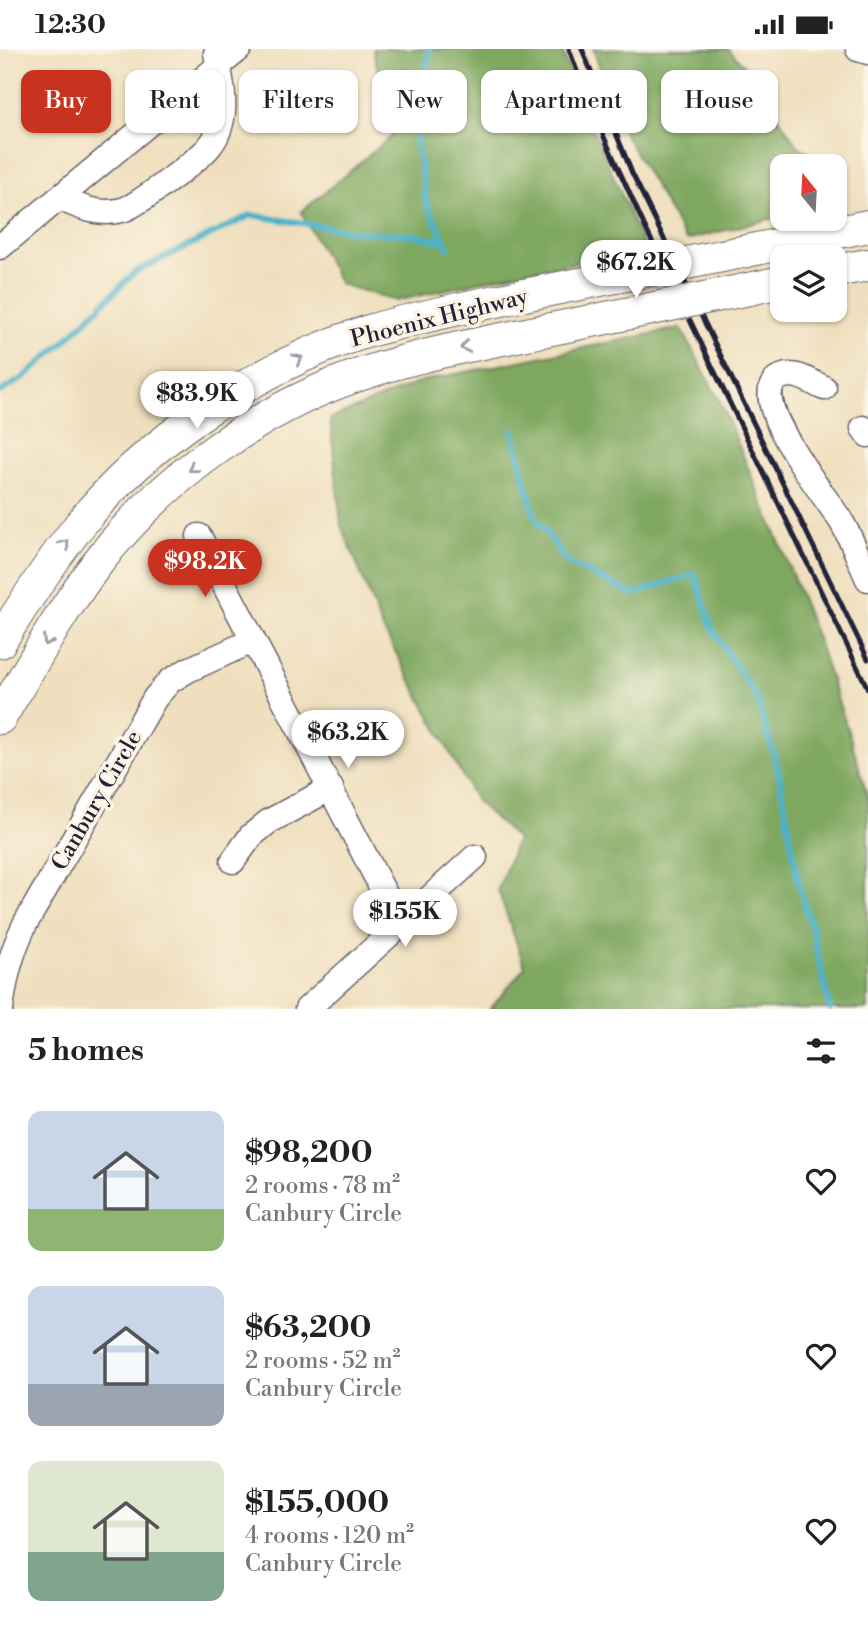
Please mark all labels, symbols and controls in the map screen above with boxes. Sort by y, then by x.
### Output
text: 12:30 [35,9,106,41]
chip: Buy [21,70,111,133]
chip: Rent [125,70,225,133]
chip: Filters [239,70,358,133]
chip: New [372,70,467,133]
chip: Apartment [481,70,647,133]
chip: House [661,70,778,133]
north arrow [770,154,847,231]
map controls [770,154,847,322]
pin: $67.2K [579,240,693,300]
button: layers [770,245,847,322]
text: $67.2K [597,249,675,277]
street label: Phoenix Highway [348,282,532,354]
one-way arrow [459,339,471,354]
one-way arrow [291,353,304,367]
pin: $83.9K [140,371,254,431]
text: $83.9K [156,380,238,408]
one-way arrow [188,459,200,472]
one-way arrow [56,539,69,552]
pin: $98.2K [148,539,262,599]
text: $98.2K [164,548,246,576]
one-way arrow [42,633,55,646]
pin: $63.2K [291,711,405,770]
text: $63.2K [307,719,389,747]
street label: Canbury Circle [46,726,148,875]
pin: $155K [356,890,454,949]
text: $155K [369,898,441,926]
text: 5 homes [28,1032,144,1070]
icon: filters [802,1032,840,1070]
text: $98,200 [245,1134,372,1172]
icon: home [84,1139,168,1223]
icon: heart [802,1162,840,1200]
text: 2 rooms · 78 m² [245,1172,400,1200]
text: Canbury Circle [245,1200,402,1228]
text: $63,200 [245,1309,371,1347]
icon: home [84,1314,168,1398]
icon: heart [802,1337,840,1375]
text: 2 rooms · 52 m² [245,1347,401,1375]
text: Canbury Circle [245,1375,402,1403]
text: $155,000 [245,1484,389,1522]
icon: home [84,1489,168,1573]
icon: heart [802,1512,840,1550]
text: 4 rooms · 120 m² [245,1522,414,1550]
text: Canbury Circle [245,1550,402,1578]

